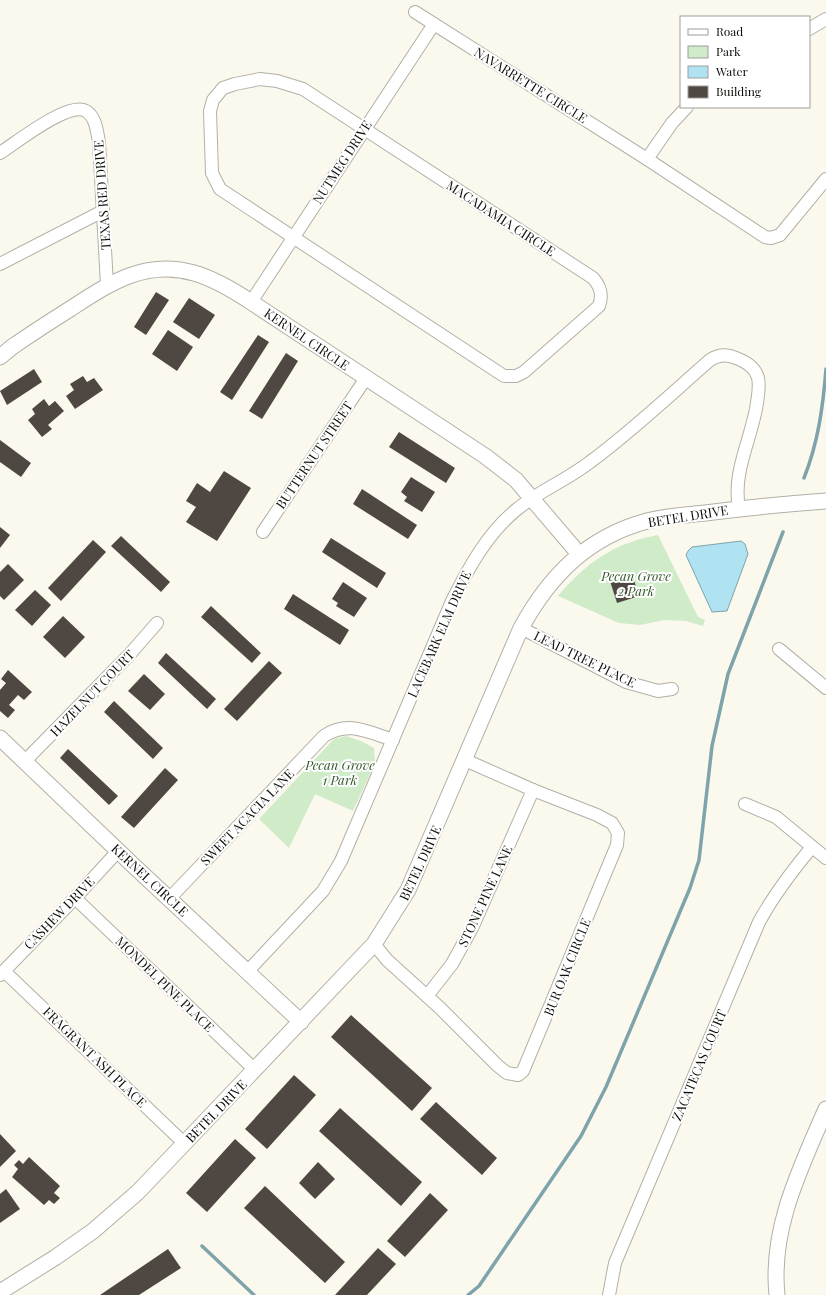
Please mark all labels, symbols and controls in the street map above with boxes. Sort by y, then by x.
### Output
legend [680,16,810,108]
text: Road [716,23,743,39]
street label: NAVARRETTE CIRCLE [472,43,591,126]
text: Park [716,43,741,59]
text: Water [715,63,749,79]
text: Building [716,83,762,99]
street label: NUTMEG DRIVE [308,117,375,207]
street label: TEXAS RED DRIVE [89,140,114,250]
street label: MACADAMIA CIRCLE [443,176,559,259]
street label: KERNEL CIRCLE [261,304,353,373]
street label: BUTTERNUT STREET [271,398,356,512]
street label: BETEL DRIVE [647,501,729,530]
park label: Pecan Grove 2 Park [600,567,671,599]
street label: LACEBARK ELM DRIVE [403,568,474,700]
street label: LEAD TREE PLACE [531,626,639,691]
street label: HAZELNUT COURT [46,646,137,740]
park label: Pecan Grove 1 Park [304,756,375,788]
street label: SWEET ACACIA LANE [196,765,297,868]
street label: BETEL DRIVE [395,822,444,903]
street label: KERNEL CIRCLE [108,840,192,920]
street label: STONE PINE LANE [454,842,516,949]
street label: CASHEW DRIVE [20,873,98,953]
street label: BUR OAK CIRCLE [539,915,594,1018]
street label: MONDEL PINE PLACE [112,932,218,1035]
street label: FRAGRANT ASH PLACE [40,1003,151,1111]
street label: ZACATECAS COURT [667,1007,730,1123]
street label: BETEL DRIVE [181,1076,250,1146]

